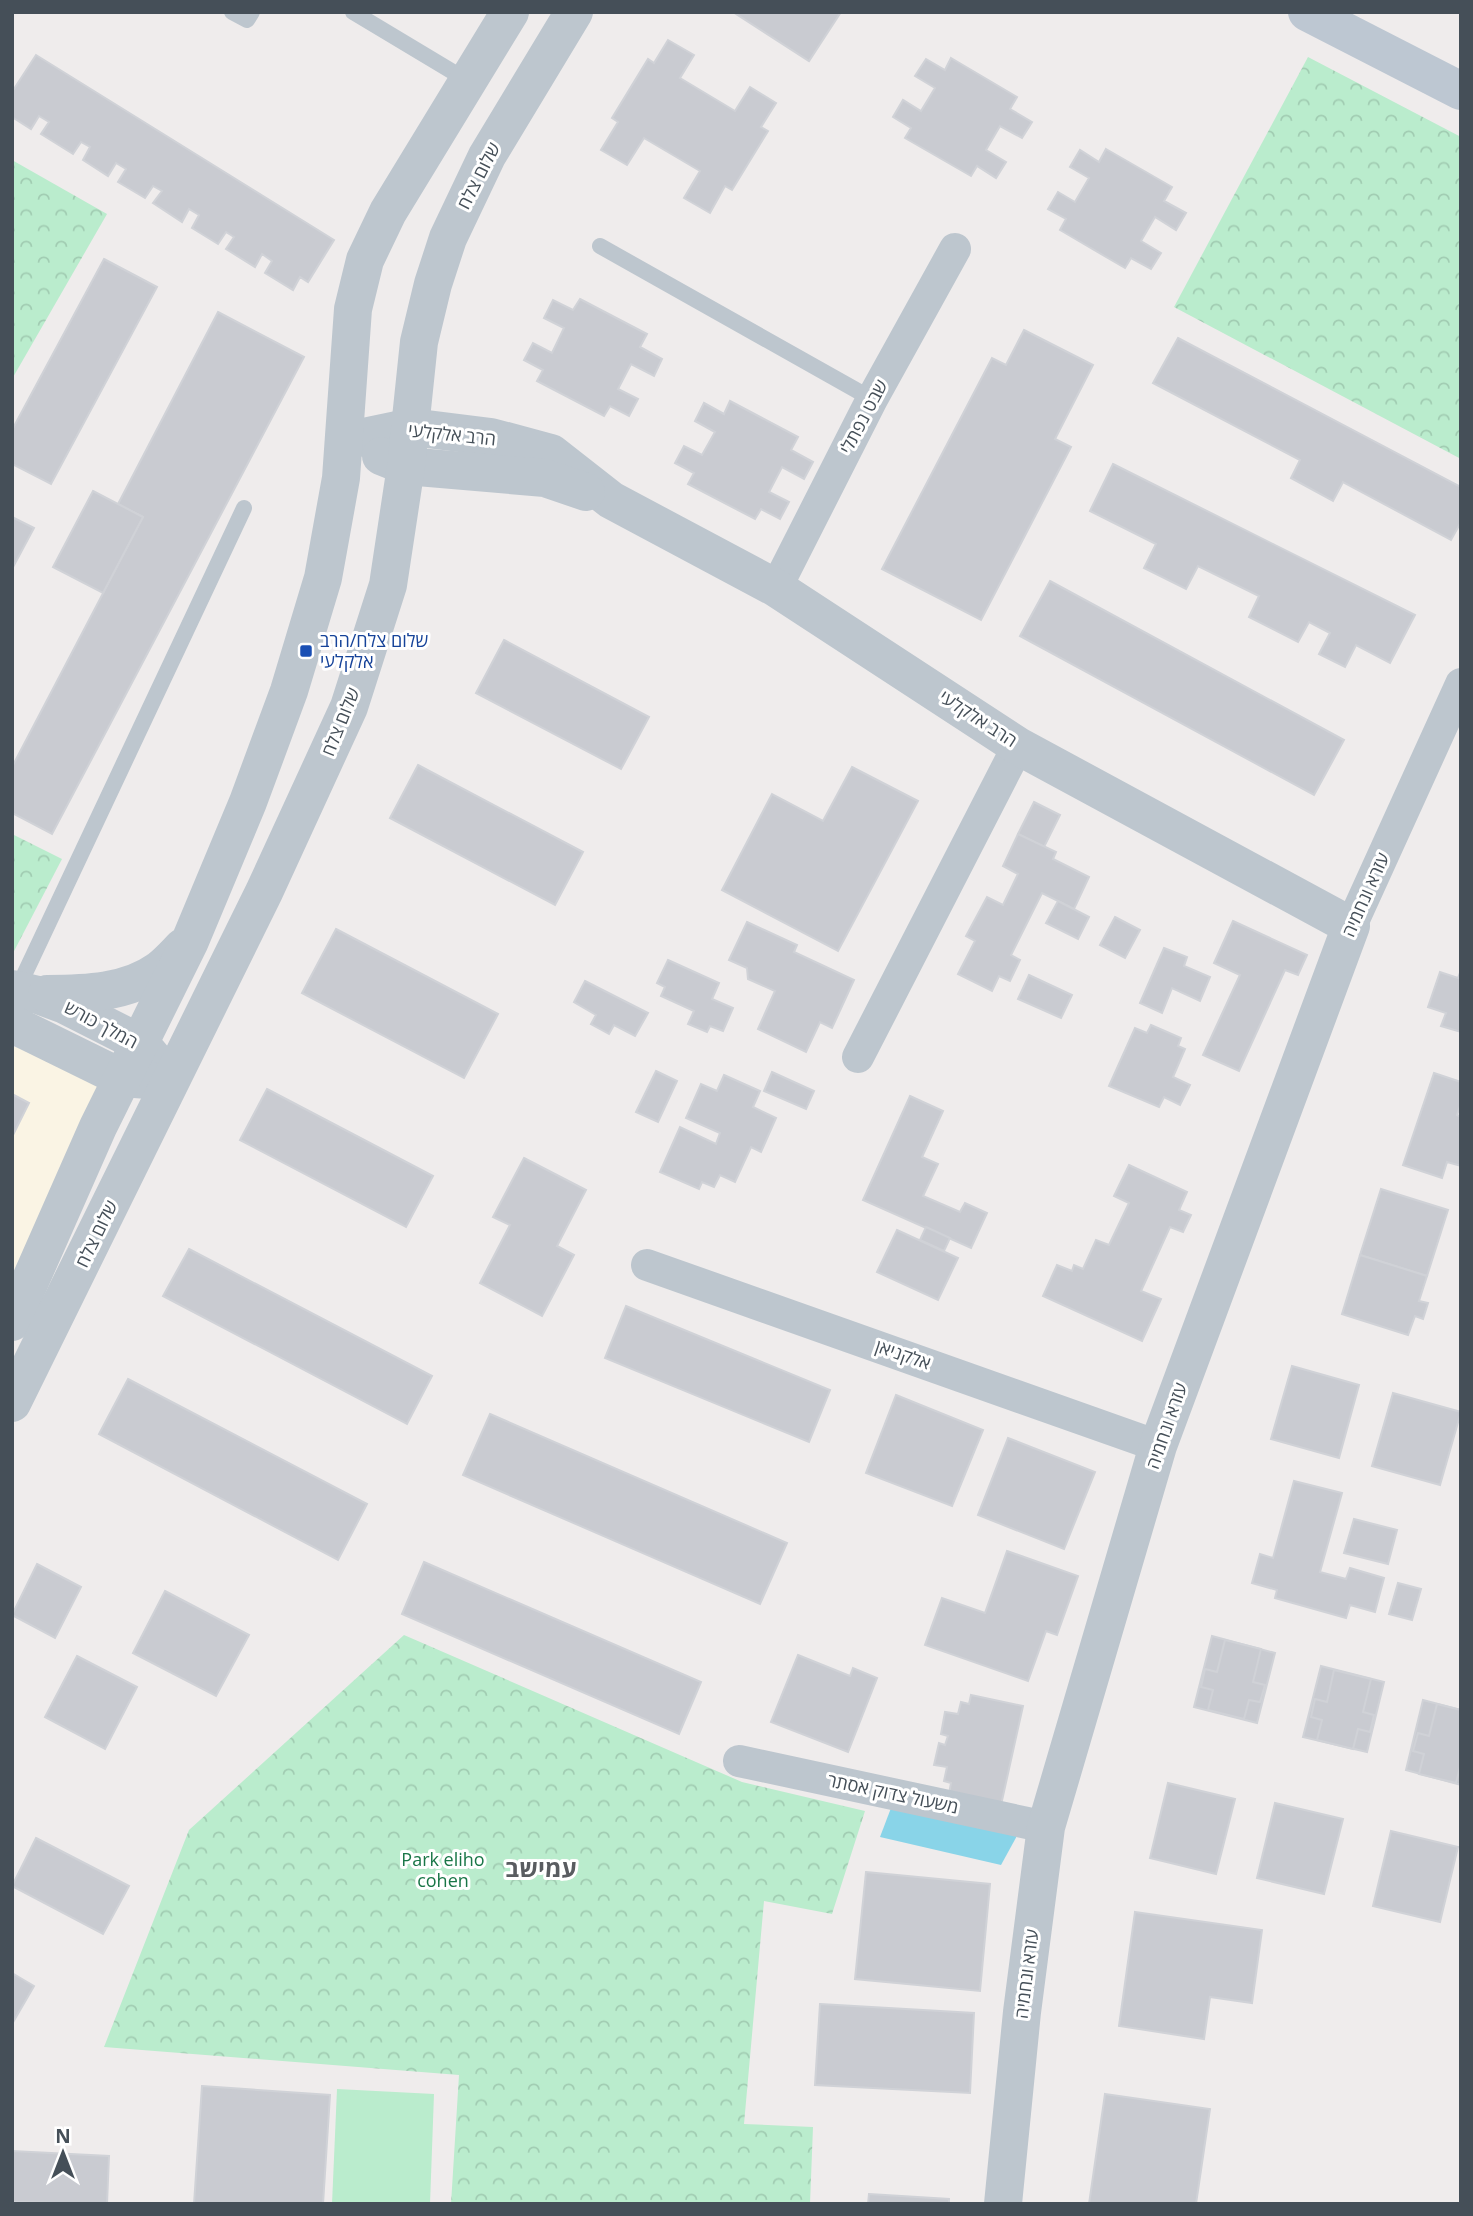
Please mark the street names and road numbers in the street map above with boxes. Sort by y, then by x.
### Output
street label: שלום צלח [451,138,505,213]
street label: שבט נפתלי [834,375,893,458]
street label: הרב אלקלעי [407,417,497,451]
street label: שלום צלח [315,684,365,759]
street label: הרב אלקלעי [935,684,1022,752]
street label: עזרא ונחמיה [1336,848,1395,941]
street label: המלך כורש [61,995,142,1053]
street label: שלום צלח [70,1196,123,1271]
street label: אלקניאן [872,1333,934,1375]
street label: עזרא ונחמיה [1140,1379,1192,1472]
street label: משעול צדוק אסתר [826,1767,961,1819]
street label: עזרא ונחמיה [1009,1927,1043,2020]

